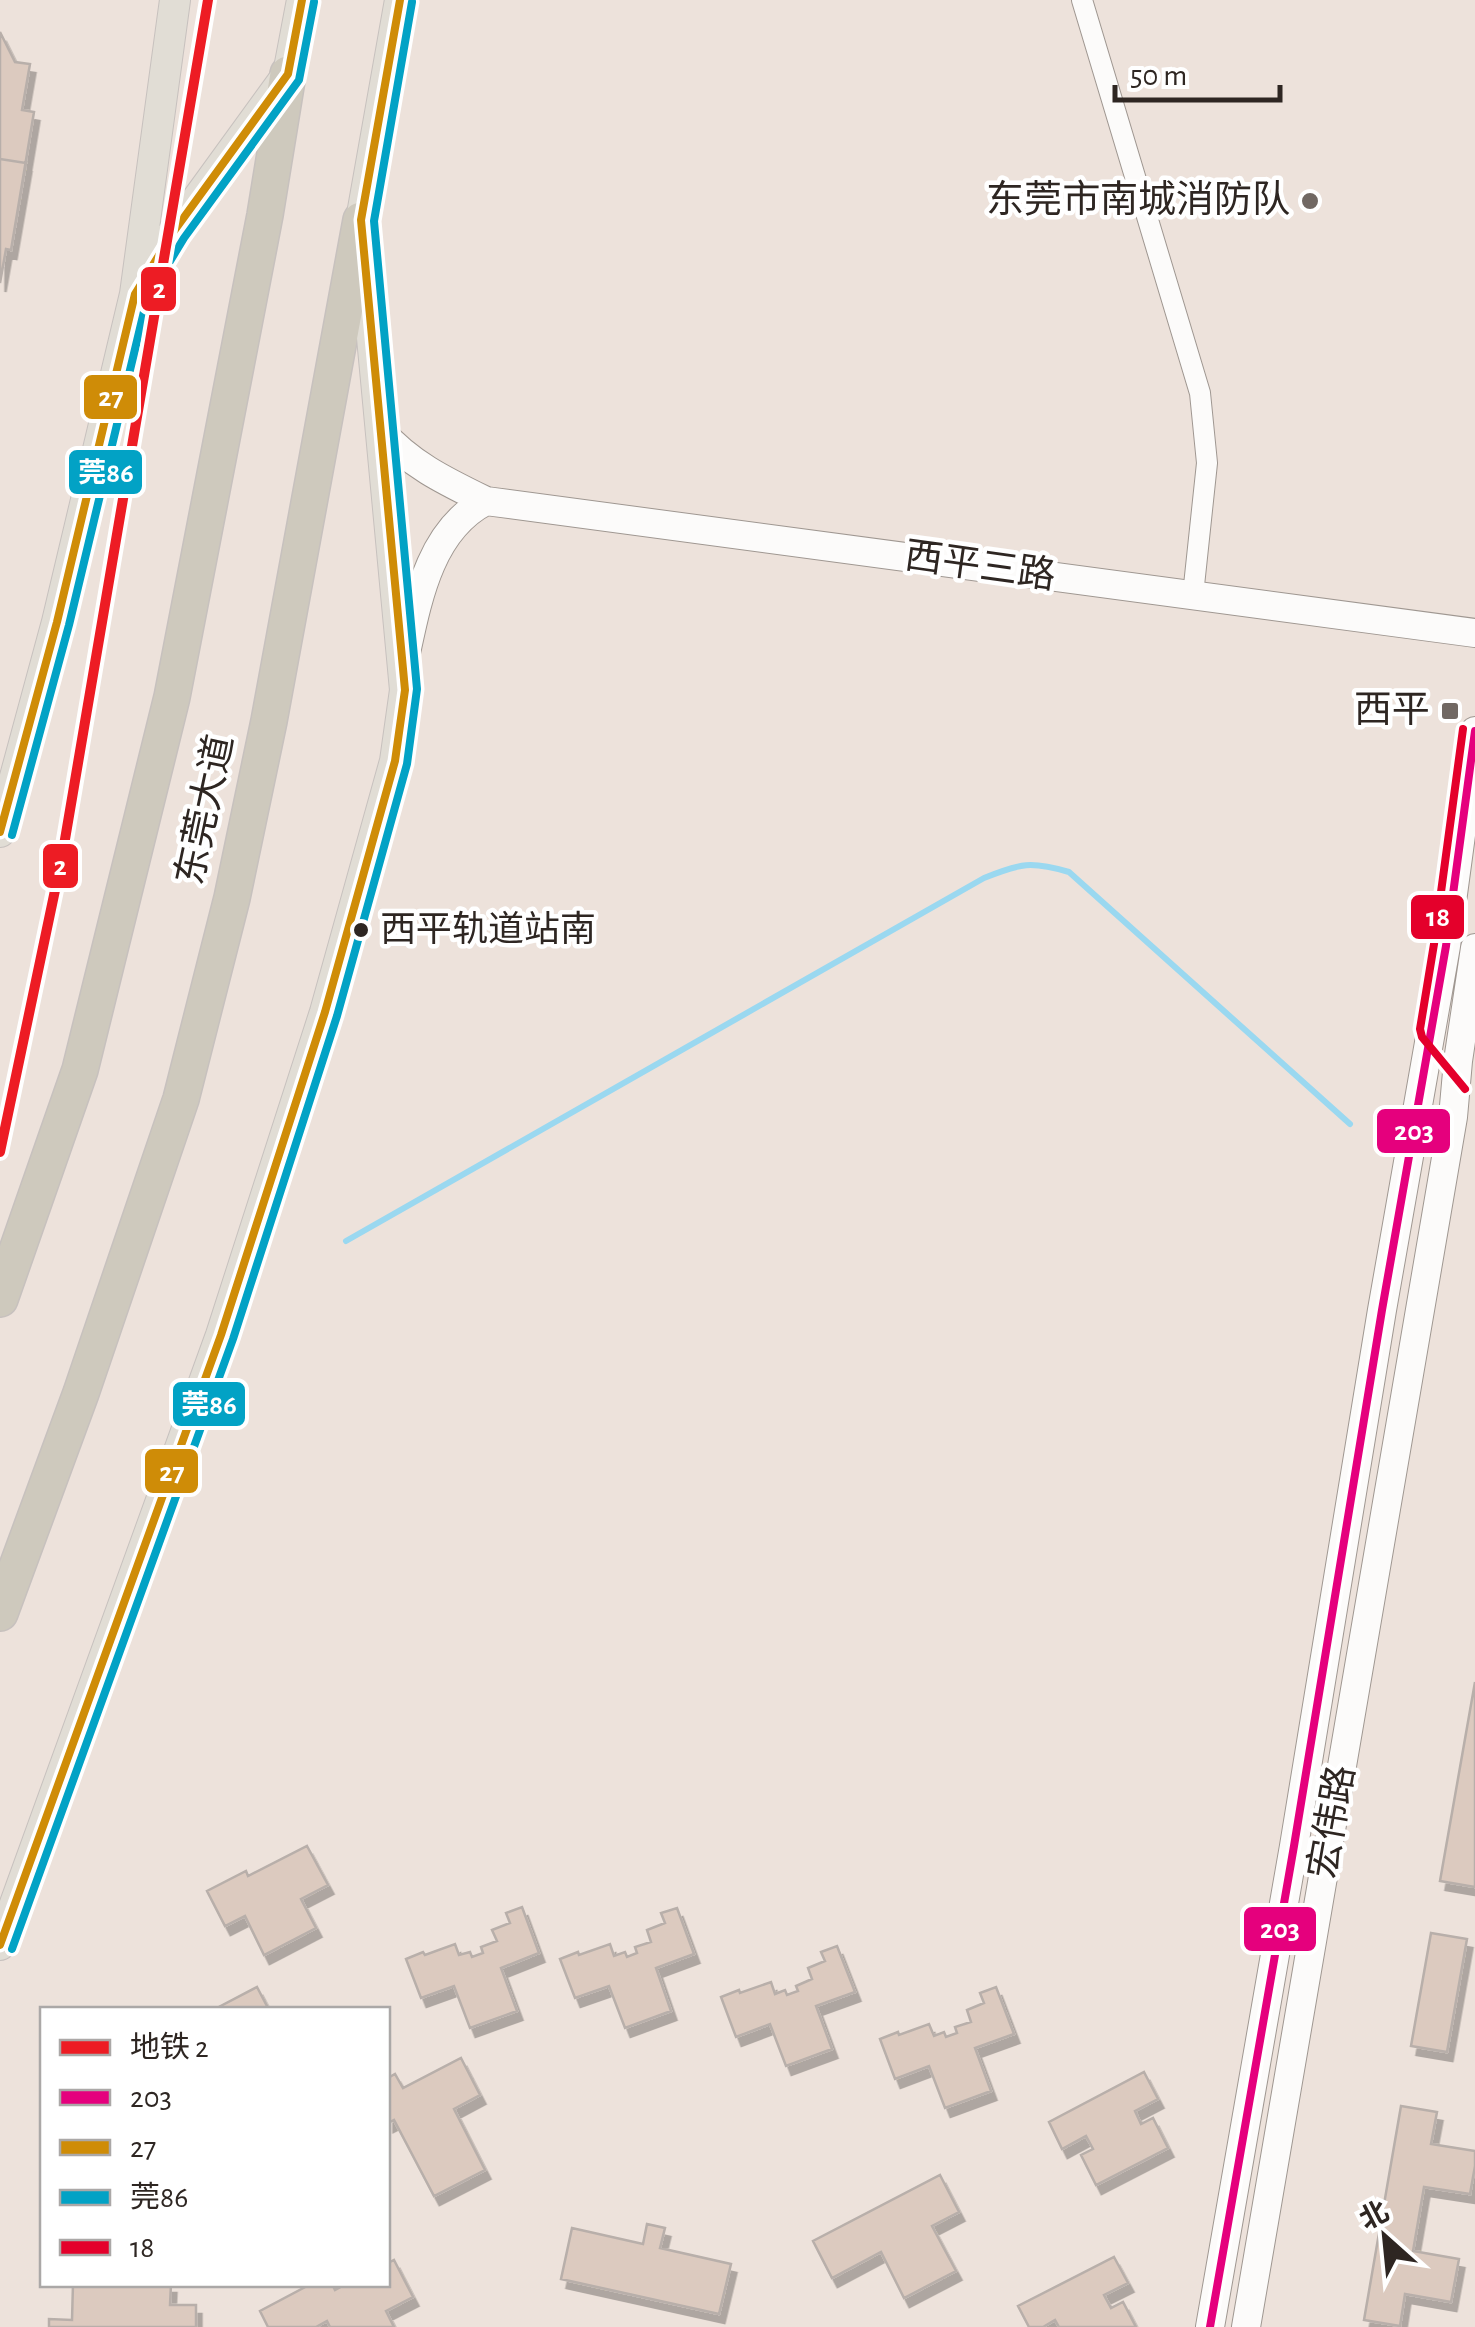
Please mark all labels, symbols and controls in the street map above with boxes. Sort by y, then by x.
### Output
scale bar [1115,40,1280,102]
text: 50 m [1130,61,1187,91]
place label: 东莞市南城消防队 [986,179,1290,220]
marker: 东莞市南城消防队 [1299,190,1321,212]
line badge: 2 [139,265,178,313]
text: 2 [152,276,166,304]
line badge: 27 [82,373,139,421]
text: 27 [98,384,124,412]
line badge: 莞86 [67,448,144,496]
text: 莞86 [78,458,134,488]
street label: 西平三路 [902,536,1058,596]
place label: 西平 [1354,692,1430,730]
marker: 西平 [1439,700,1461,722]
street label: 东莞大道 [169,731,240,888]
line badge: 2 [41,842,80,890]
text: 2 [53,853,67,881]
line badge: 18 [1409,893,1466,941]
text: 18 [1426,904,1450,932]
place label: 西平轨道站南 [380,910,596,948]
marker: 西平轨道站南 [351,920,371,940]
line badge: 203 [1375,1107,1452,1155]
text: 203 [1394,1118,1434,1146]
line badge: 莞86 [171,1380,247,1428]
text: 莞86 [181,1390,237,1420]
line badge: 27 [143,1447,200,1495]
text: 27 [159,1459,185,1487]
street label: 宏伟路 [1301,1762,1362,1881]
line badge: 203 [1242,1905,1318,1953]
text: 203 [1260,1916,1300,1944]
legend [40,2007,390,2287]
text: 地铁 2 [130,2031,209,2063]
text: 203 [130,2083,172,2113]
text: 27 [130,2133,156,2163]
text: 莞86 [130,2181,188,2213]
north arrow [1335,2187,1435,2287]
text: 北 [1355,2196,1393,2235]
text: 18 [130,2233,155,2263]

